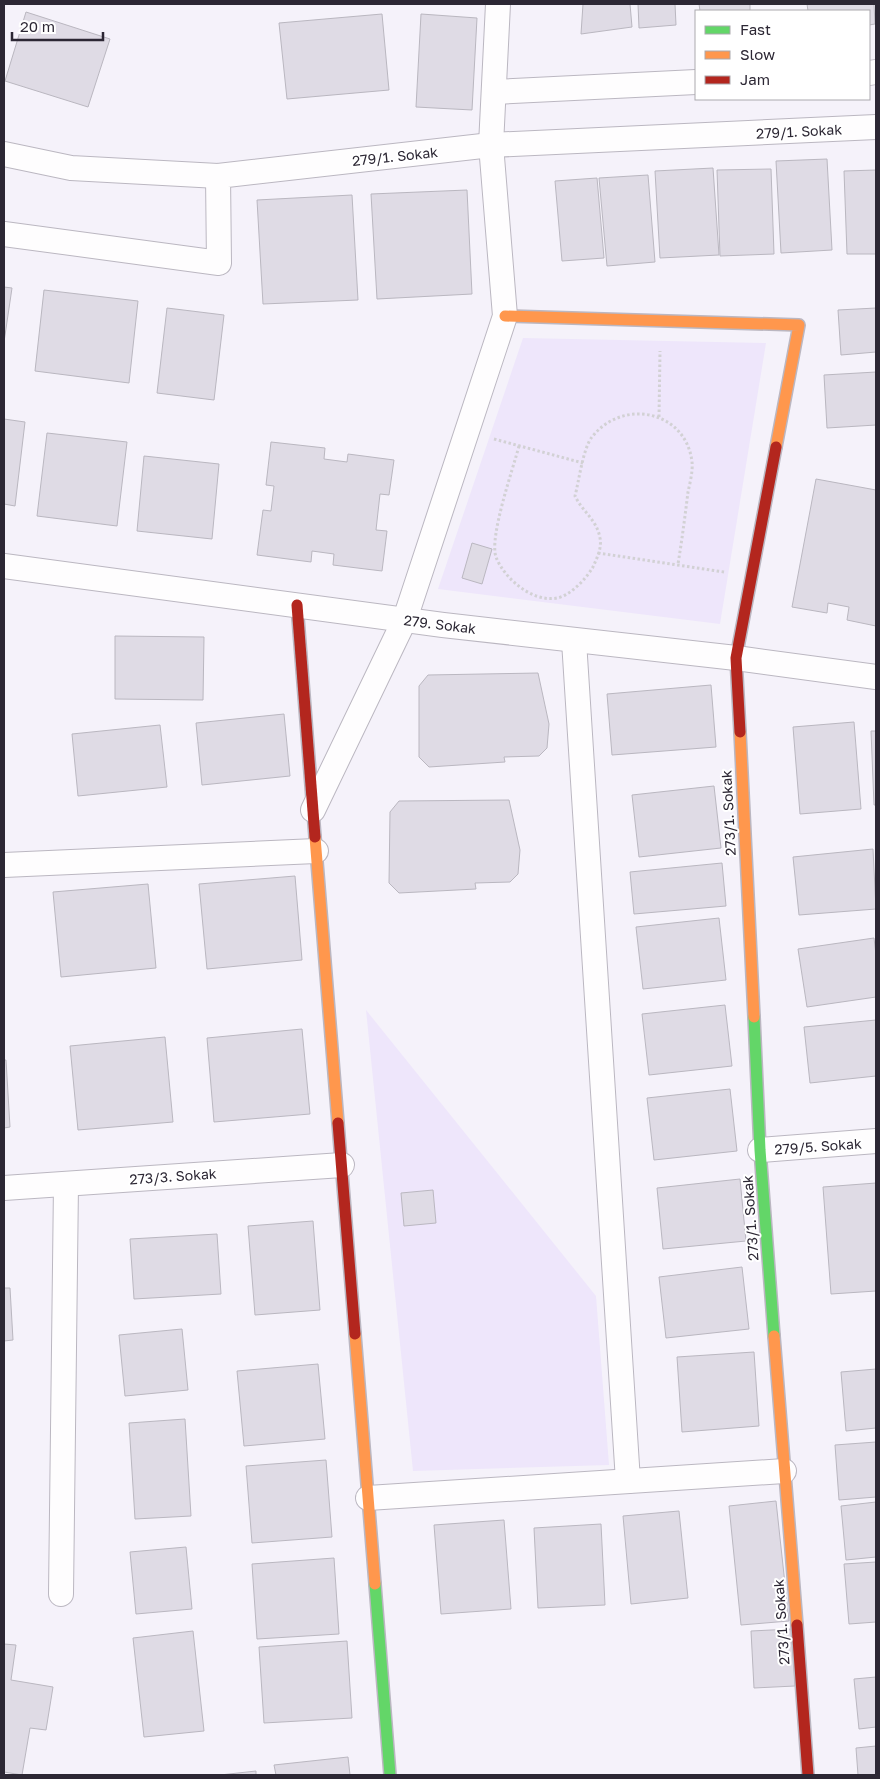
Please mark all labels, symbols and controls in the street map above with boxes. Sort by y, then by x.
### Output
scale bar [12,10,104,42]
legend [695,10,870,100]
text: 20 m [20,17,55,35]
text: Fast [740,20,771,38]
text: Slow [740,45,775,63]
text: Jam [740,70,770,88]
street label: 279/1. Sokak [756,120,843,142]
street label: 279/1. Sokak [351,143,439,169]
street label: 279. Sokak [403,611,477,637]
street label: 273/1. Sokak [717,770,739,856]
street label: 279/5. Sokak [774,1134,862,1158]
street label: 273/3. Sokak [129,1164,217,1188]
street label: 273/1. Sokak [739,1174,761,1261]
street label: 273/1. Sokak [770,1578,792,1665]

